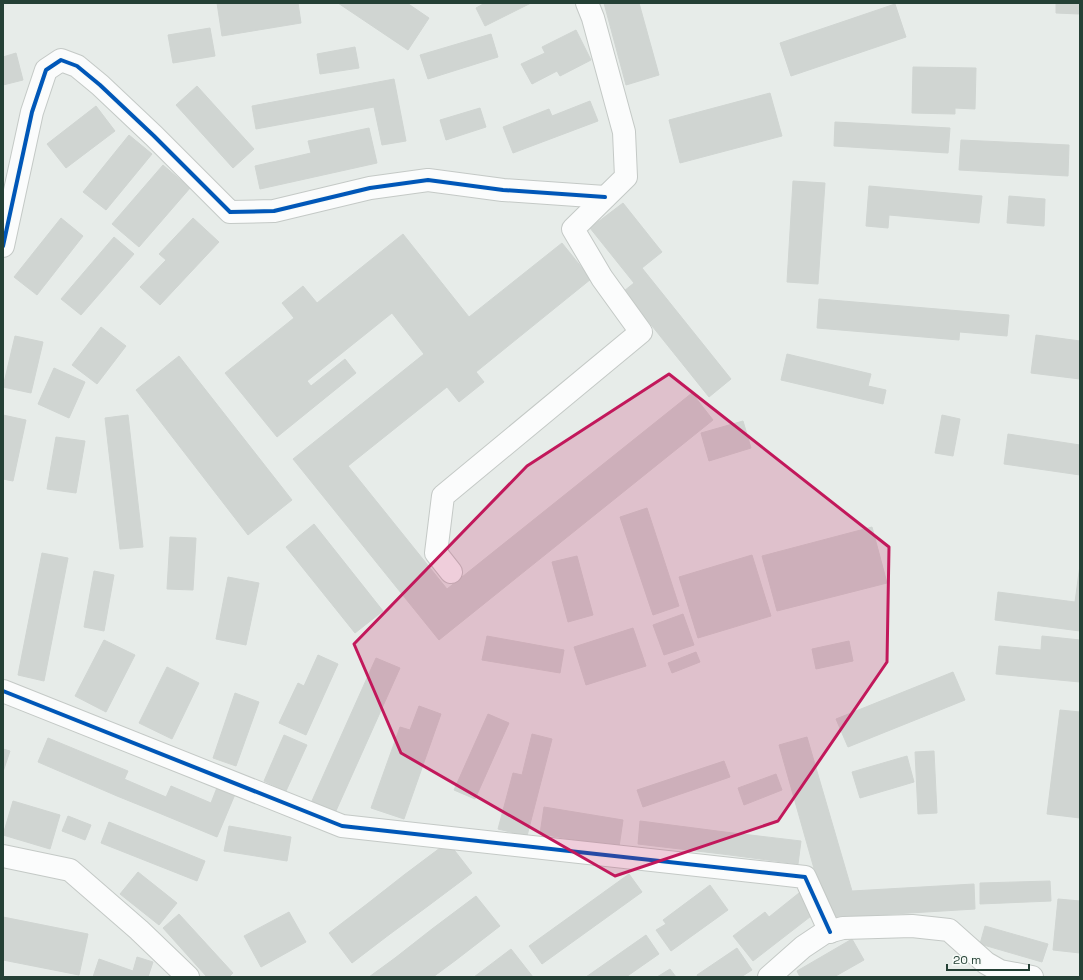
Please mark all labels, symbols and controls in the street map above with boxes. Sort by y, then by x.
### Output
scale bar [947,946,1029,972]
text: 20 m [953,952,981,968]

